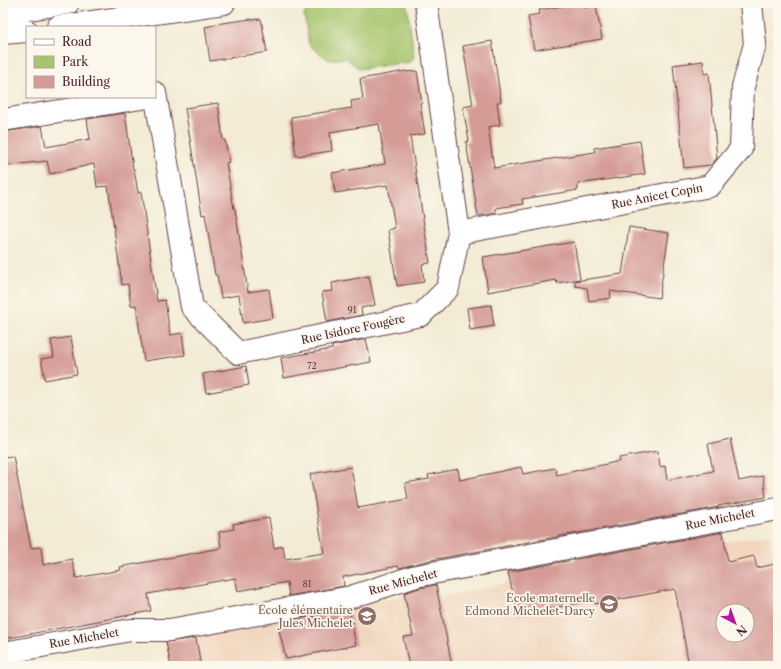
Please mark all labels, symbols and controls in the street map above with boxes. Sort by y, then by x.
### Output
legend [26,26,156,98]
text: Road [62,34,92,49]
text: Park [62,54,89,69]
text: Building [62,74,110,89]
street label: Rue Anicet Copin [610,180,704,212]
house number: 91 [347,304,357,315]
street label: Rue Isidore Fougère [300,311,406,347]
house number: 72 [307,360,317,371]
street label: Rue Michelet [684,505,756,533]
street label: Rue Michelet [367,566,439,598]
house number: 81 [302,578,312,589]
place label: École maternelle Edmond Michelet-Darcy [465,591,596,618]
school or university icon: École maternelle Edmond Michelet-Darcy [598,593,620,615]
place label: École élémentaire Jules Michelet [258,603,353,630]
north arrow [715,603,755,643]
school or university icon: École élémentaire Jules Michelet [356,605,378,627]
text: N [733,622,750,639]
street label: Rue Michelet [48,625,120,651]

